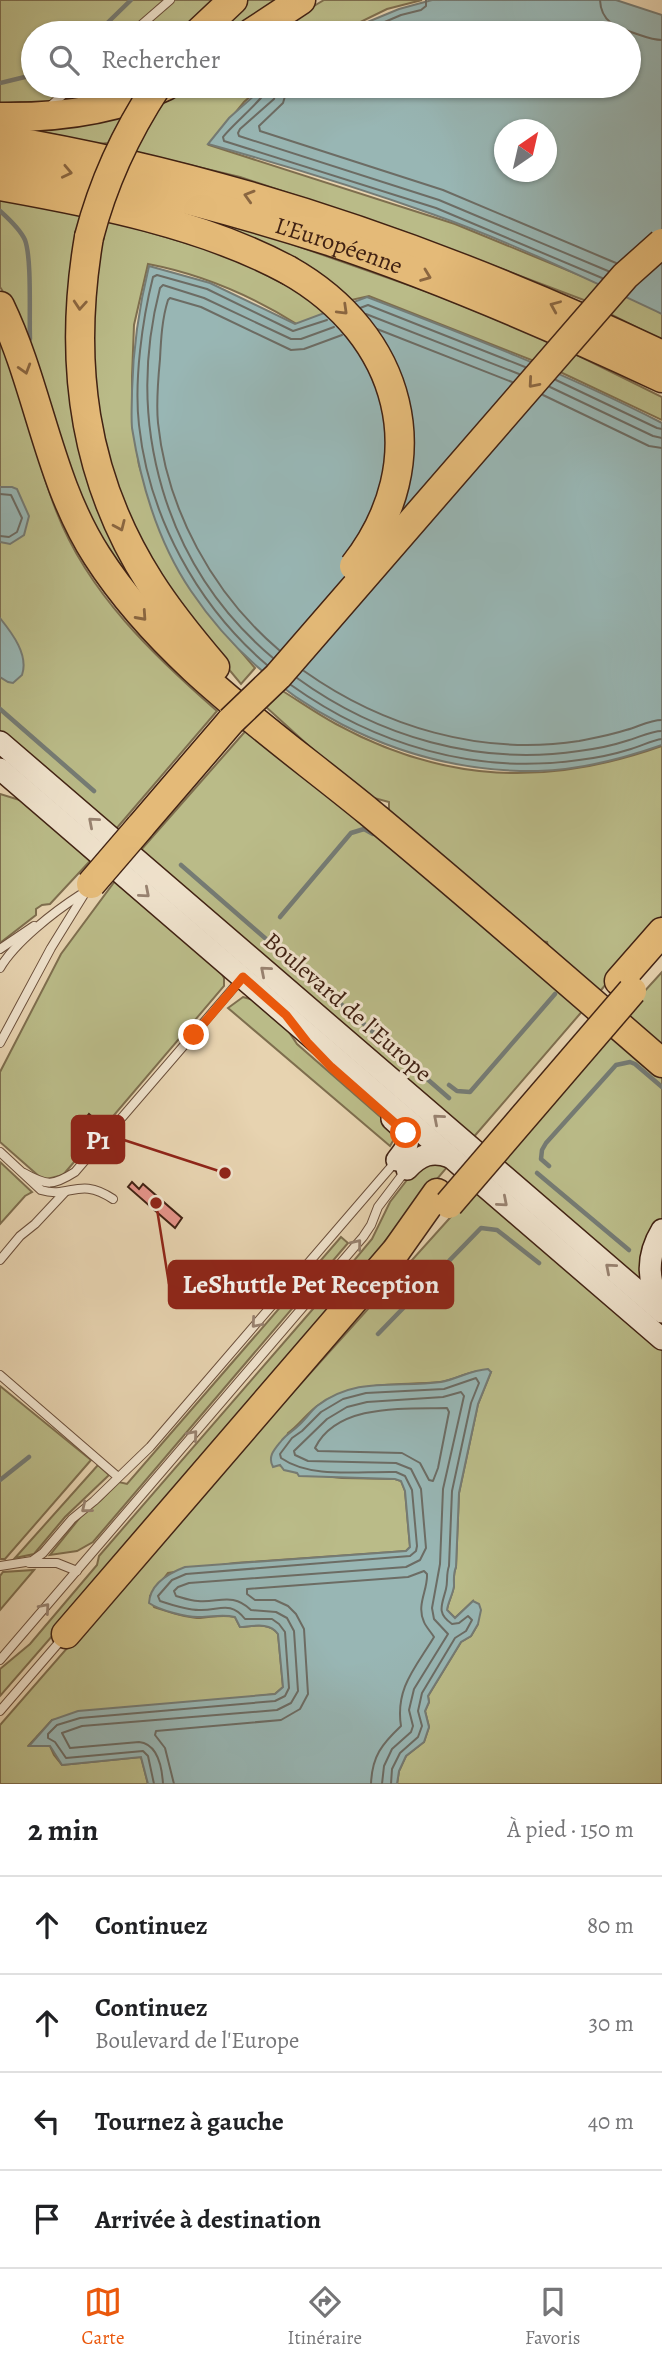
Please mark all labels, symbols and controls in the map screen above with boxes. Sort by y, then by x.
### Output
search box [21,21,641,98]
icon: search [45,41,83,79]
text: Rechercher [101,42,221,77]
north arrow [494,119,557,182]
one-way arrow [61,163,73,178]
one-way arrow [244,189,256,204]
street label: L'Européenne [271,209,407,282]
one-way arrow [420,268,432,282]
one-way arrow [73,300,88,311]
one-way arrow [550,300,563,314]
one-way arrow [335,302,348,315]
one-way arrow [17,363,32,375]
one-way arrow [529,374,541,387]
one-way arrow [112,519,126,531]
one-way arrow [134,608,146,621]
one-way arrow [88,818,101,831]
one-way arrow [136,885,149,897]
street label: Boulevard de l'Europe [257,925,439,1089]
one-way arrow [261,967,274,979]
route end [178,1019,209,1050]
one-way arrow [433,1115,446,1127]
callout: P1 [72,1116,124,1163]
route start [390,1117,421,1148]
text: P1 [86,1123,110,1158]
one-way arrow [494,1194,507,1206]
one-way arrow [348,1239,361,1251]
callout: LeShuttle Pet Reception [169,1261,453,1308]
one-way arrow [606,1264,619,1276]
text: LeShuttle Pet Reception [183,1267,440,1302]
one-way arrow [252,1315,264,1328]
one-way arrow [185,1431,197,1444]
one-way arrow [81,1500,94,1512]
one-way arrow [37,1603,49,1616]
text: 2 min [28,1810,98,1850]
text: À pied · 150 m [507,1814,634,1845]
icon: ahead [28,1906,66,1944]
text: Continuez [95,1908,208,1943]
text: 80 m [587,1910,634,1941]
text: Continuez [95,1990,208,2025]
icon: ahead [28,2004,66,2042]
text: 30 m [588,2008,634,2039]
text: Boulevard de l'Europe [95,2025,299,2056]
icon: left [28,2102,66,2140]
text: Tournez à gauche [95,2104,284,2139]
text: 40 m [588,2106,634,2137]
icon: arrive [28,2200,66,2238]
text: Arrivée à destination [95,2202,321,2237]
tab: Carte [82,2283,124,2351]
tab: Itinéraire [288,2283,362,2351]
tab: Favoris [525,2283,580,2351]

